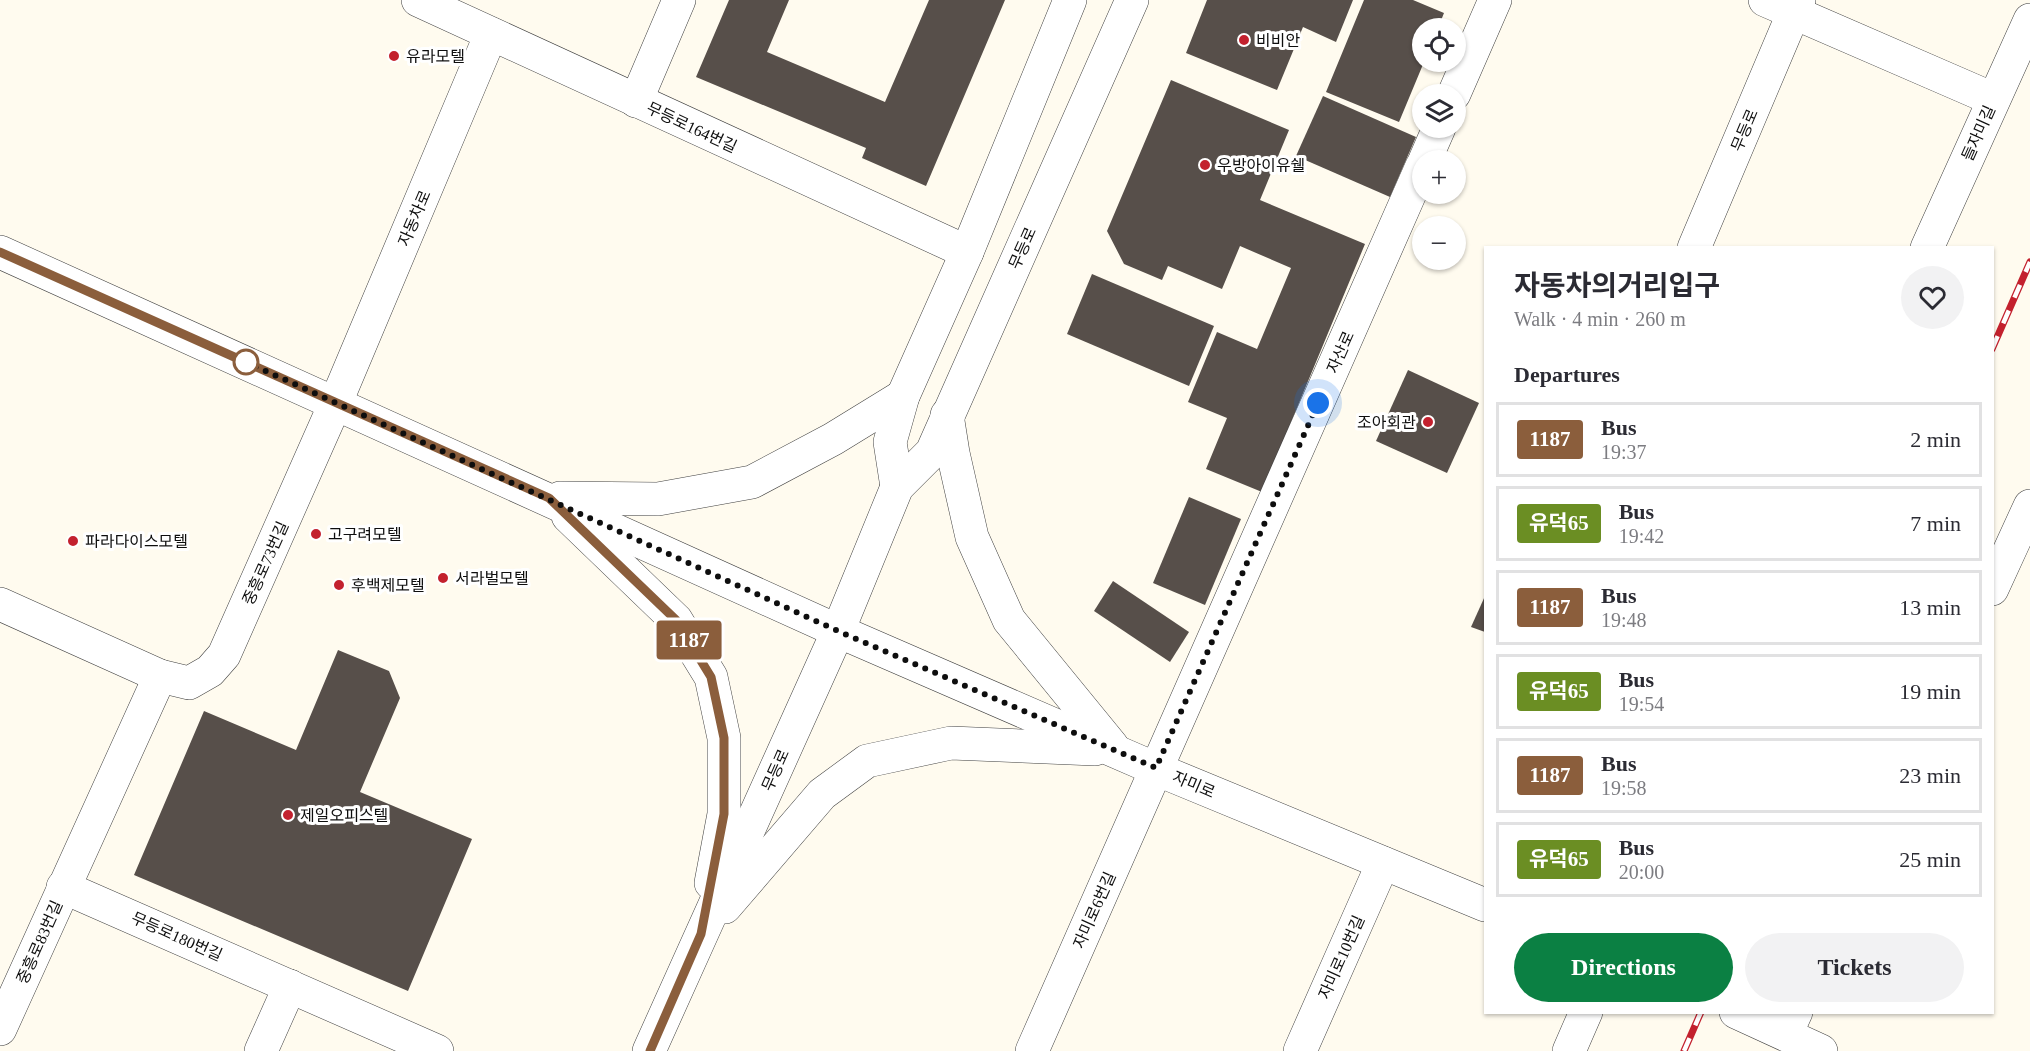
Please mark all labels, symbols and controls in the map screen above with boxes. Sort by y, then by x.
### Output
map controls [1412,18,1466,270]
button: locate [1412,18,1466,72]
place label: 비비안 [1256,32,1300,49]
marker: 비비안 [1237,33,1251,47]
place label: 유라모텔 [406,48,465,65]
marker: 유라모텔 [387,49,401,63]
button: layers [1412,84,1466,138]
street label: 무등로164번길 [644,99,740,156]
street label: 들자미길 [1959,103,1998,164]
street label: 무등로 [1728,106,1761,154]
button: + [1412,150,1466,204]
place label: 우방아이유쉘 [1217,157,1305,174]
marker: 우방아이유쉘 [1198,158,1212,172]
street label: 자동차로 [395,188,434,249]
button: − [1412,216,1466,270]
street label: 무등로 [1006,224,1039,272]
button: heart [1901,266,1964,329]
text: 자동차의거리입구 [1514,270,1720,301]
text: Walk · 4 min · 260 m [1514,308,1686,330]
street label: 자산로 [1324,328,1357,376]
unlabelled marker [233,349,259,375]
text: Departures [1514,362,1620,387]
your location [1303,388,1333,418]
place label: 조아회관 [1357,414,1416,431]
marker: 조아회관 [1421,415,1435,429]
text: Bus [1601,415,1636,440]
text: 1187 [1530,427,1570,451]
text: 2 min [1910,427,1961,452]
text: 19:37 [1601,441,1647,463]
text: Bus [1619,499,1654,524]
text: 유덕65 [1529,511,1589,535]
text: 7 min [1910,511,1961,536]
street label: 중흥로73번길 [239,519,291,608]
text: 19:42 [1619,525,1664,547]
place label: 고구려모텔 [328,526,402,543]
marker: 고구려모텔 [309,527,323,541]
place label: 파라다이스모텔 [85,533,188,550]
marker: 파라다이스모텔 [66,534,80,548]
place label: 서라벌모텔 [455,570,529,587]
marker: 서라벌모텔 [436,571,450,585]
place label: 후백제모텔 [351,577,425,594]
marker: 후백제모텔 [332,578,346,592]
text: Bus [1601,583,1636,608]
text: 1187 [1530,595,1570,619]
text: 13 min [1899,595,1961,620]
text: 19:48 [1601,609,1647,631]
line badge: 1187 [647,620,731,660]
text: 1187 [669,628,709,652]
text: Bus [1619,667,1654,692]
text: 유덕65 [1529,679,1589,703]
text: 19 min [1899,679,1961,704]
text: 19:54 [1619,693,1664,715]
street label: 무등로 [759,746,792,794]
text: Bus [1601,751,1636,776]
text: 1187 [1530,763,1570,787]
text: 23 min [1899,763,1961,788]
street label: 자미로 [1170,768,1218,801]
text: 19:58 [1601,777,1647,799]
place label: 제일오피스텔 [300,807,388,824]
marker: 제일오피스텔 [281,808,295,822]
text: Bus [1619,835,1654,860]
text: 유덕65 [1529,847,1589,871]
text: 25 min [1899,847,1961,872]
text: 20:00 [1619,861,1664,883]
street label: 자미로6번길 [1070,869,1119,951]
street label: 중흥로83번길 [13,898,65,987]
street label: 무등로180번길 [129,909,225,964]
street label: 자미로10번길 [1315,913,1367,1002]
button: Directions [1514,933,1733,1002]
button: Tickets [1745,933,1964,1002]

